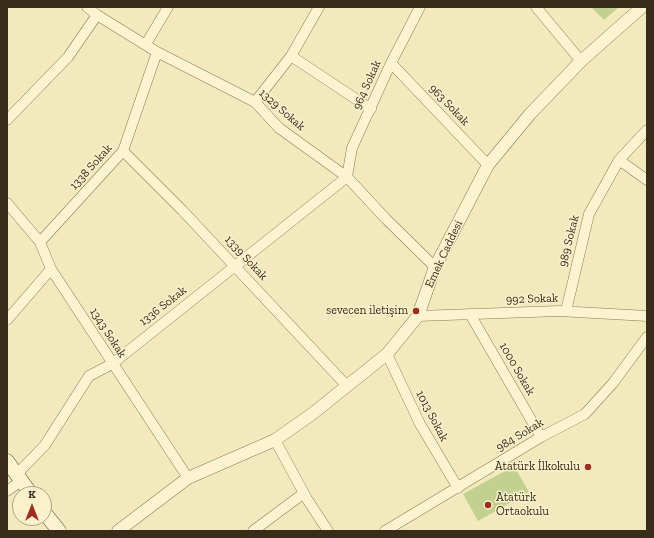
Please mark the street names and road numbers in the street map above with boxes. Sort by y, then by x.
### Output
street label: 964 Sokak [350,58,384,112]
street label: 963 Sokak [426,81,472,129]
street label: 1329 Sokak [256,86,308,134]
street label: 1338 Sokak [67,141,115,193]
street label: 989 Sokak [556,214,582,268]
street label: Emek Caddesi [422,218,466,290]
street label: 1339 Sokak [222,233,270,283]
street label: 1336 Sokak [136,283,190,329]
street label: 992 Sokak [506,291,558,307]
street label: 1343 Sokak [87,305,129,361]
street label: 1000 Sokak [496,340,538,398]
street label: 1013 Sokak [413,388,451,444]
street label: 984 Sokak [494,415,546,455]

